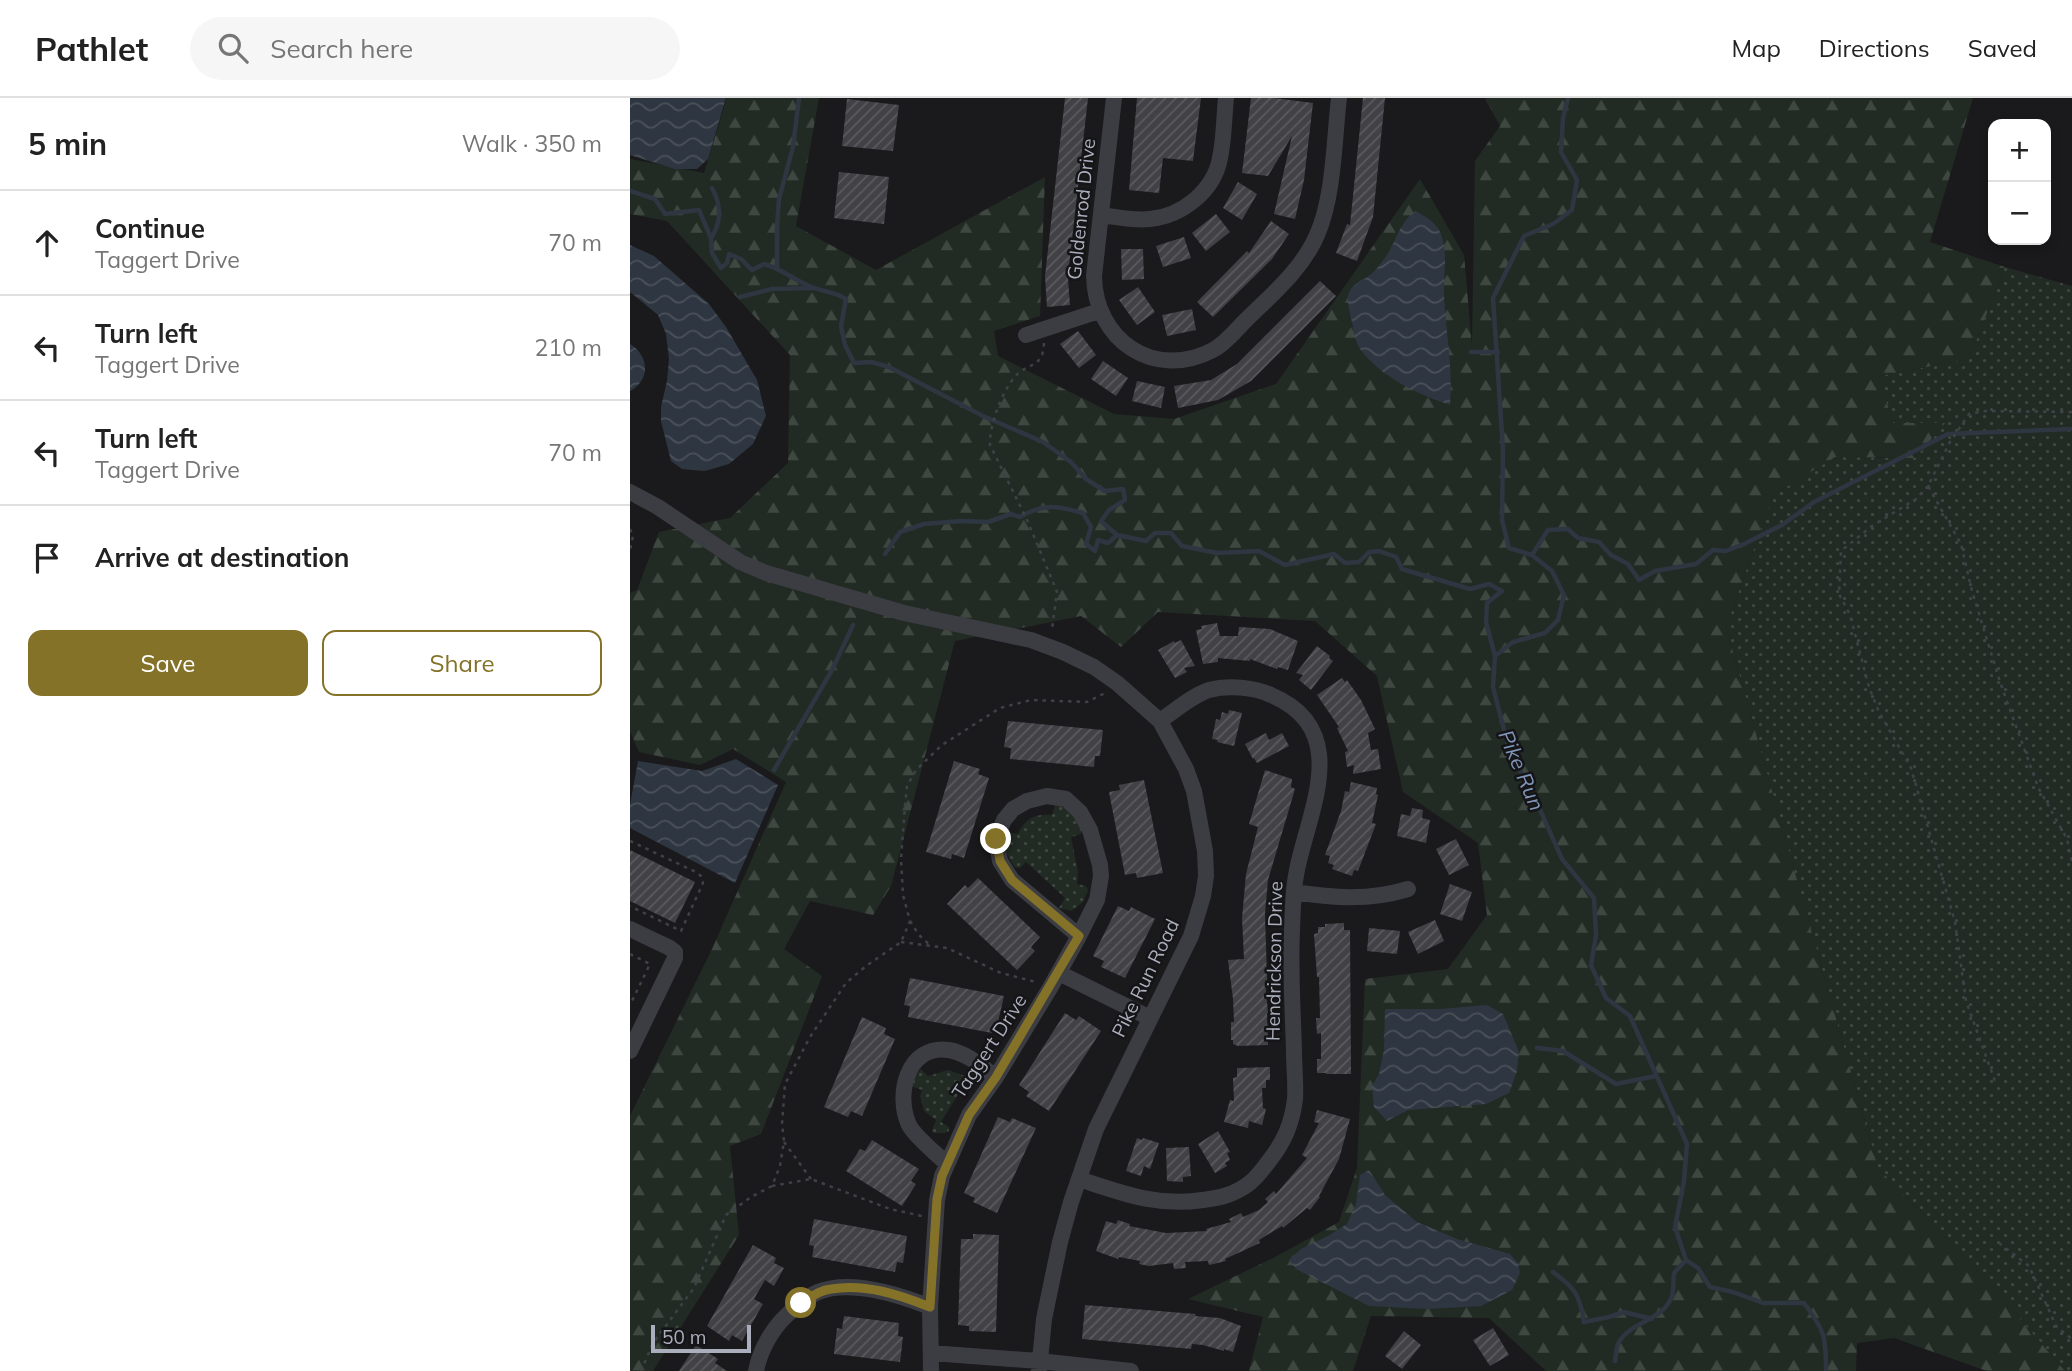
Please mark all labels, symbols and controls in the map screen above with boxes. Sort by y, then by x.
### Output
search box [190,17,680,80]
text: Pathlet [35,28,148,69]
icon: search [214,29,252,67]
text: Search here [270,32,413,65]
text: Map [1731,33,1781,63]
text: Directions [1819,33,1930,63]
text: Saved [1968,33,2037,63]
map controls [1988,119,2051,245]
button: + [1988,119,2051,182]
text: 5 min [28,125,107,163]
text: Walk · 350 m [462,129,602,158]
street label: Goldenrod Drive [1062,137,1100,281]
button: − [1988,182,2051,245]
text: Continue [95,212,205,245]
icon: ahead [28,224,66,262]
text: 70 m [548,228,602,257]
text: Taggert Drive [95,245,240,274]
text: Turn left [95,317,197,350]
icon: left [28,329,66,367]
text: 210 m [534,333,602,362]
text: Taggert Drive [95,350,240,379]
text: Turn left [95,422,197,455]
icon: left [28,434,66,472]
text: 70 m [548,438,602,467]
text: Taggert Drive [95,455,240,484]
icon: arrive [28,539,66,577]
text: Arrive at destination [95,541,350,574]
button: Save [28,630,308,696]
button: Share [322,630,602,696]
water label: Pike Run [1493,726,1551,814]
route end [980,823,1011,854]
street label: Hendrickson Drive [1261,881,1287,1041]
street label: Pike Run Road [1106,915,1184,1041]
street label: Taggert Drive [946,989,1032,1103]
route start [785,1287,816,1318]
scale bar [651,1322,751,1354]
text: 50 m [662,1325,706,1349]

